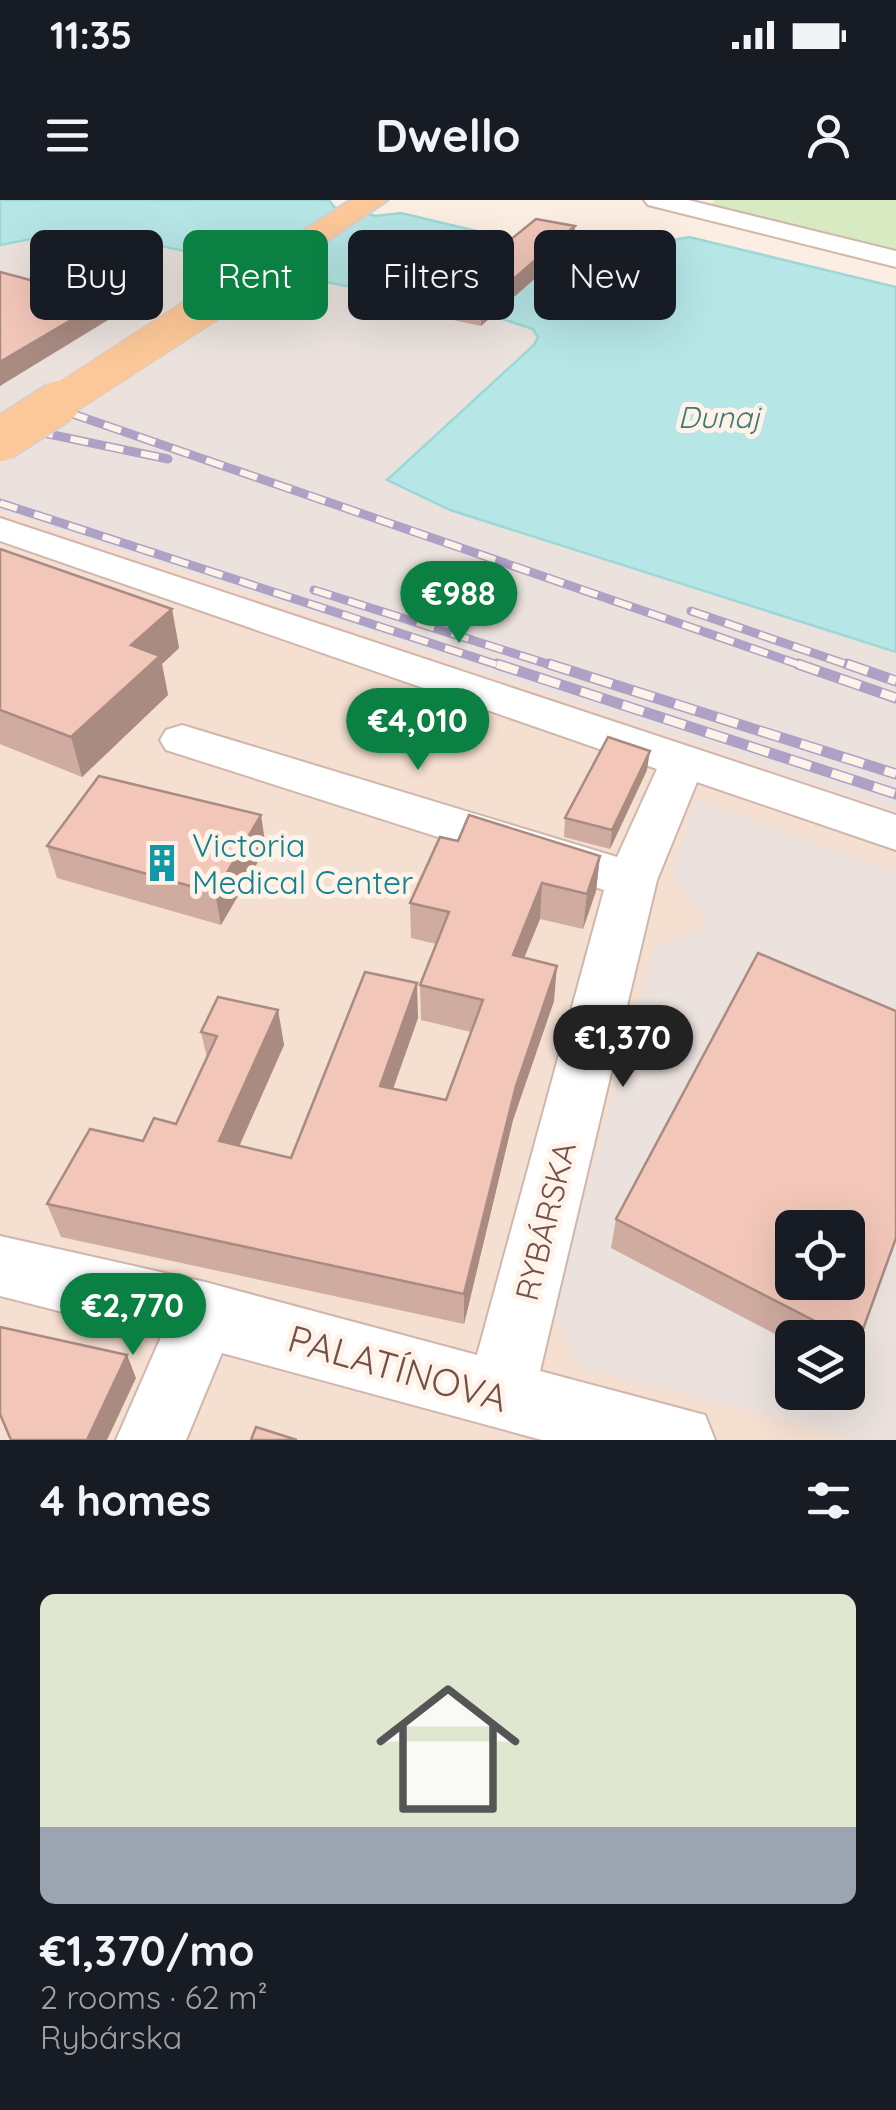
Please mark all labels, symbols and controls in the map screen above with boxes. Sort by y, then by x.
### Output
text: 11:35 [50,11,132,59]
text: Dwello [375,107,521,163]
icon: menu [40,108,95,163]
icon: person [801,108,856,163]
chip: Buy [30,230,163,320]
chip: Rent [183,230,328,320]
chip: Filters [348,230,514,320]
chip: New [534,230,676,320]
water label: Dunaj [678,398,762,436]
pin: €988 [400,561,518,646]
text: €988 [422,573,496,613]
pin: €4,010 [337,688,499,773]
text: €4,010 [368,700,468,740]
place label: Victoria Medical Center [192,825,413,902]
building icon: Victoria Medical Center [141,842,183,884]
pin: €1,370 [542,1005,704,1090]
text: €1,370 [575,1017,671,1057]
street label: RYBÁRSKA [506,1138,584,1304]
map controls [775,1210,865,1410]
button: locate [775,1210,865,1300]
pin: €2,770 [52,1273,214,1358]
text: €2,770 [82,1285,184,1325]
street label: PALATÍNOVA [283,1314,513,1422]
button: layers [775,1320,865,1410]
icon: filters [801,1473,856,1528]
text: 4 homes [40,1474,211,1527]
icon: home [358,1659,538,1839]
text: €1,370/mo [40,1924,254,1977]
text: 2 rooms · 62 m² [40,1977,268,2017]
text: Rybárska [40,2017,182,2057]

